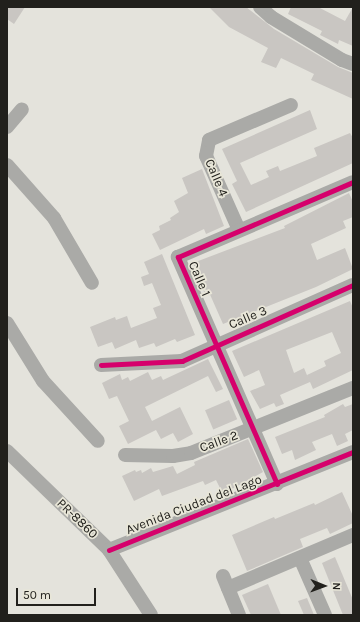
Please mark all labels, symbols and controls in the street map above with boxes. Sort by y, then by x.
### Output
street label: Calle 4 [201,157,231,199]
street label: Calle 1 [185,259,213,299]
street label: Calle 3 [227,303,269,333]
street label: Calle 2 [198,428,240,456]
street label: Avenida Ciudad del Lago [124,472,264,538]
street label: PR-8860 [53,496,101,542]
north arrow [304,566,344,606]
scale bar [18,580,98,606]
text: N [330,582,343,590]
text: 50 m [23,588,51,602]

